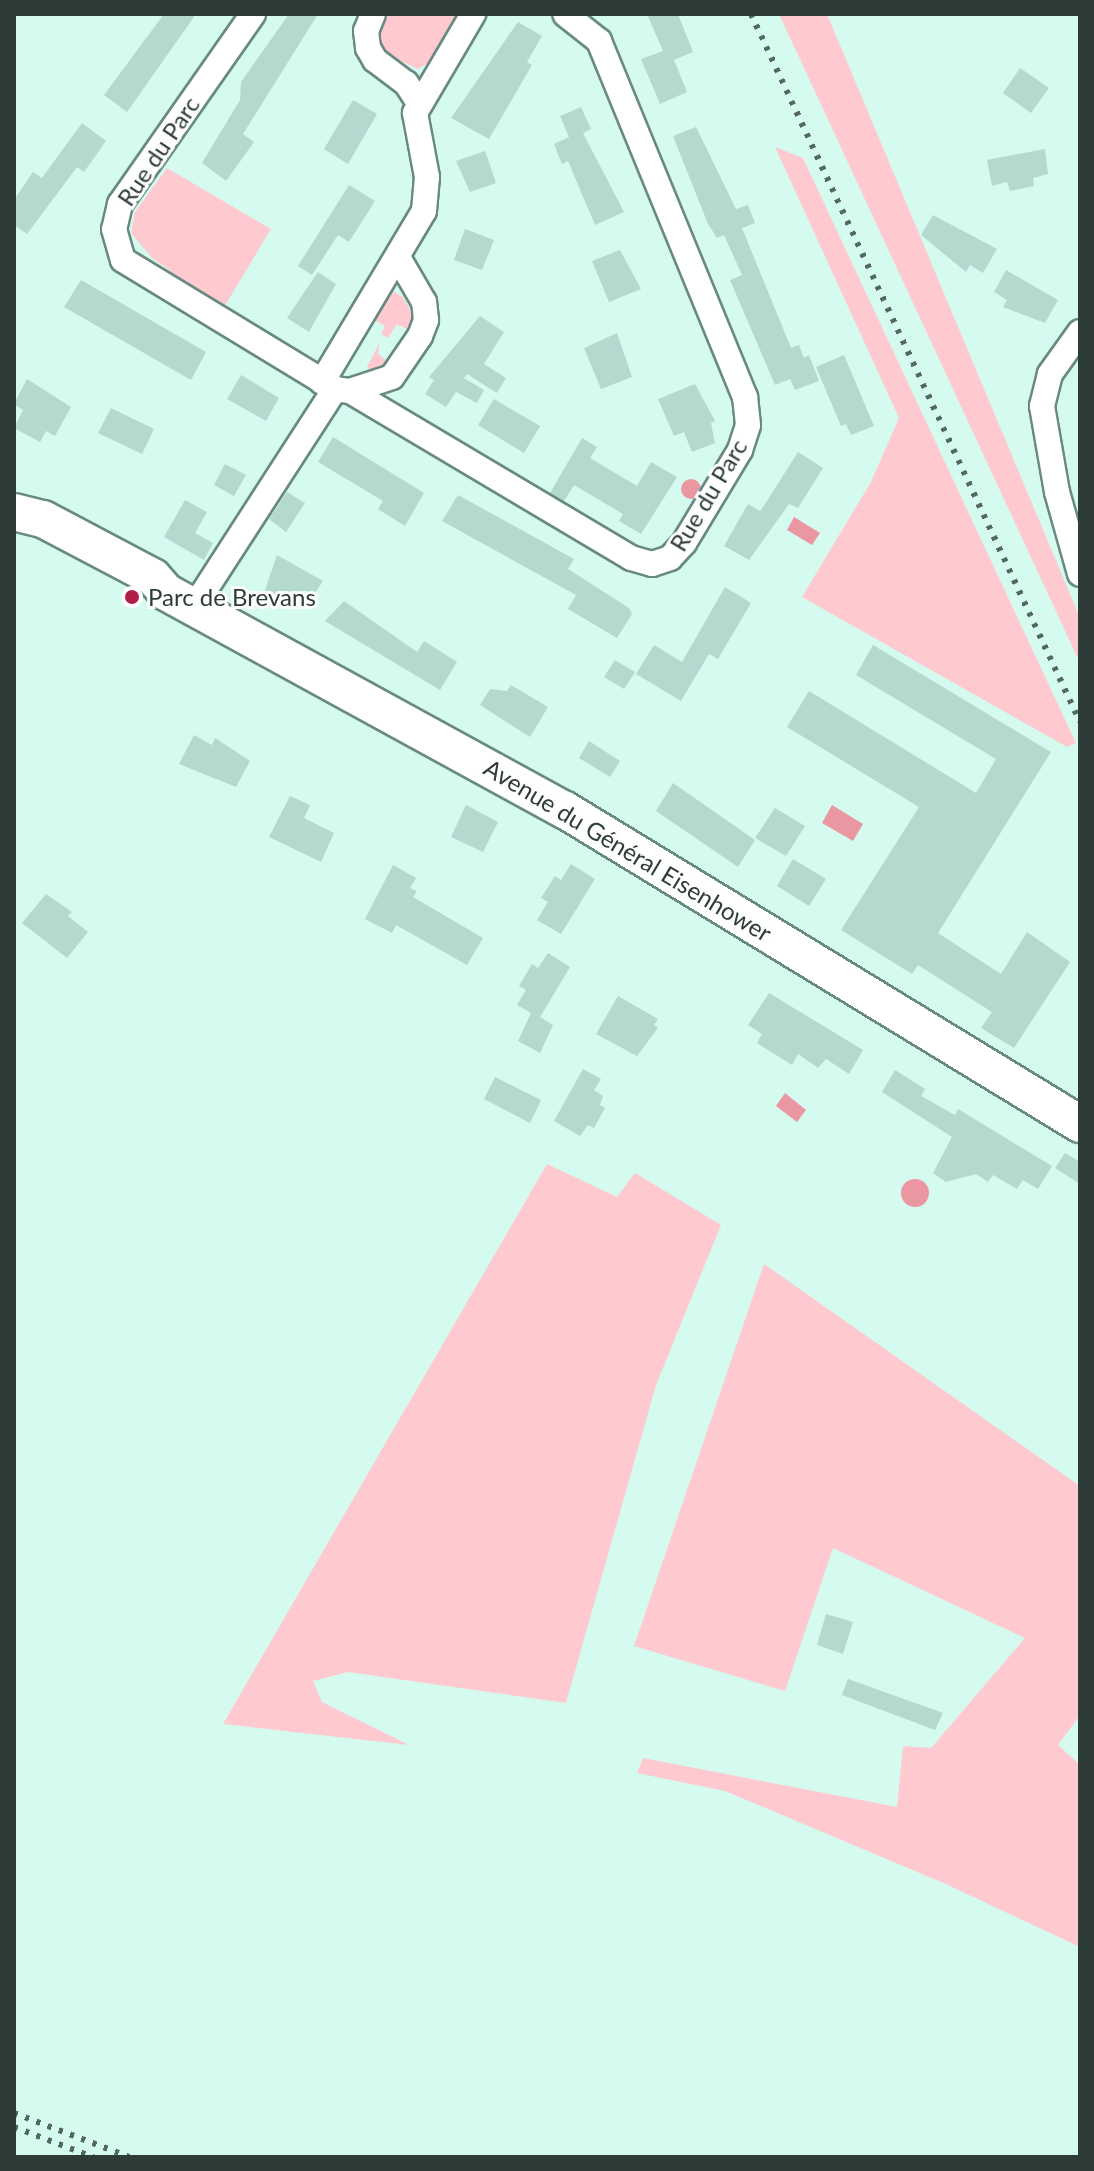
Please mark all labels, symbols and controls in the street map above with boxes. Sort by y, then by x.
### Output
street label: Rue du Parc [111,91,205,211]
street label: Rue du Parc [663,434,753,556]
place label: Parc de Brevans [148,583,316,611]
marker: Parc de Brevans [123,588,141,606]
street label: Avenue du Général Eisenhower [479,753,777,947]

